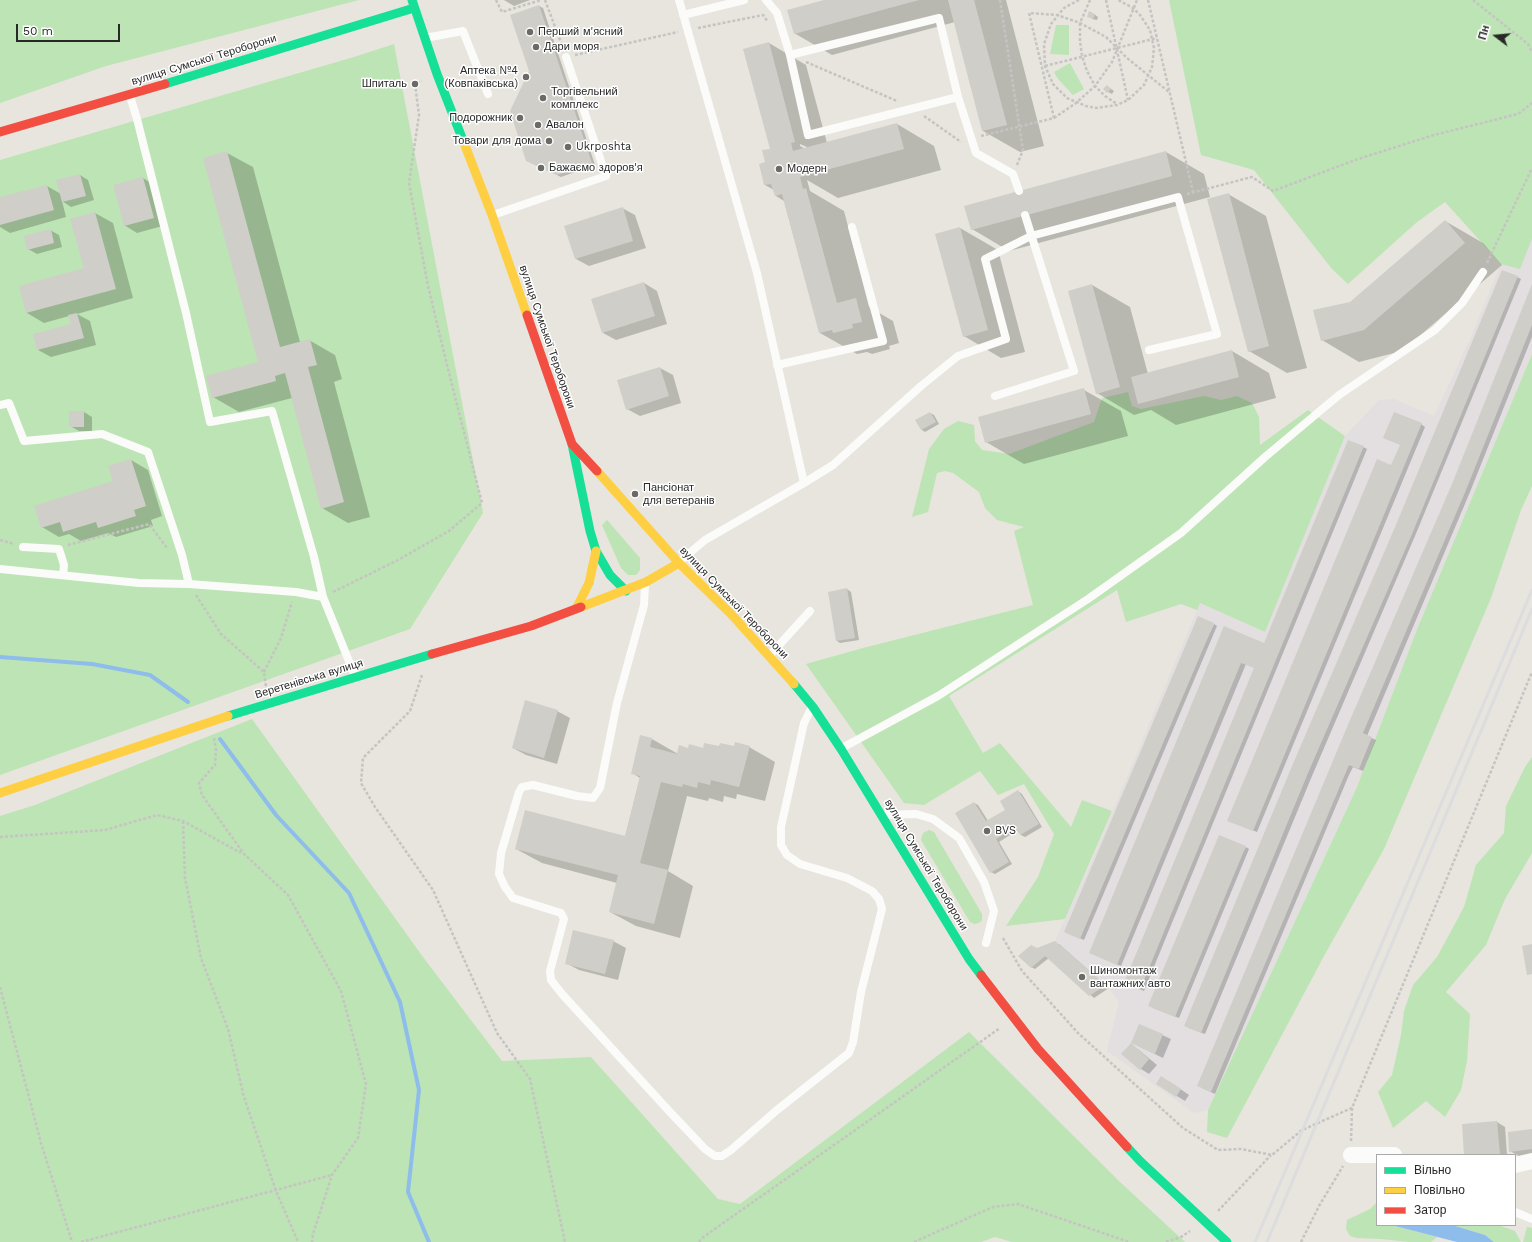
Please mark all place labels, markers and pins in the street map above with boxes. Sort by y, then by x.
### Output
place label: Перший м'ясний [538,25,623,39]
marker: Перший м'ясний [525,27,535,37]
place label: Дари моря [544,40,599,54]
marker: Дари моря [531,42,541,52]
place label: Аптека №4 (Ковпаківська) [444,64,518,90]
marker: Аптека №4 (Ковпаківська) [521,72,531,82]
place label: Шпиталь [362,77,407,91]
marker: Шпиталь [410,79,420,89]
place label: Торгівельний комплекс [551,85,618,111]
marker: Торгівельний комплекс [538,93,548,103]
place label: Подорожник [449,111,512,125]
marker: Подорожник [515,113,525,123]
place label: Авалон [546,118,584,132]
marker: Авалон [533,120,543,130]
place label: Товари для дома [452,134,541,148]
marker: Товари для дома [544,136,554,146]
place label: Ukrposhta [576,140,631,154]
marker: Ukrposhta [563,142,573,152]
place label: Бажаємо здоров'я [549,161,643,175]
place label: Модерн [787,162,827,176]
marker: Бажаємо здоров'я [536,163,546,173]
marker: Модерн [774,164,784,174]
place label: Пансіонат для ветеранів [643,481,715,507]
marker: Пансіонат для ветеранів [630,489,640,499]
place label: BVS [995,824,1016,838]
marker: BVS [982,826,992,836]
place label: Шиномонтаж вантажних авто [1090,964,1171,990]
marker: Шиномонтаж вантажних авто [1077,972,1087,982]

